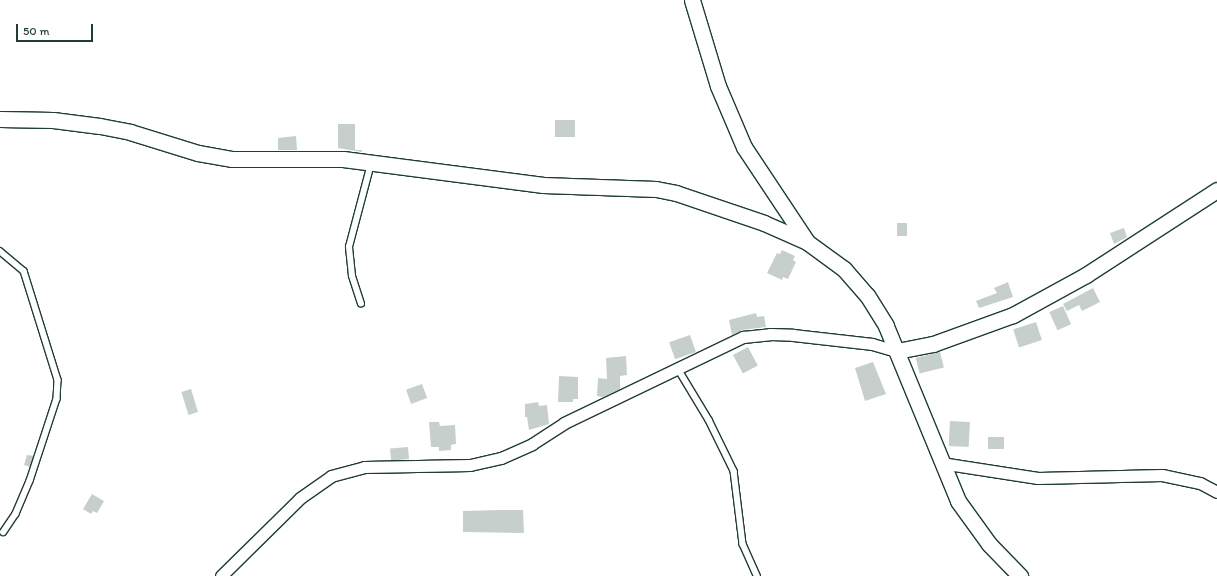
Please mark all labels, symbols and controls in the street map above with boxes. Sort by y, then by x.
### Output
scale bar [18,16,95,42]
text: 50 m [23,24,49,38]

